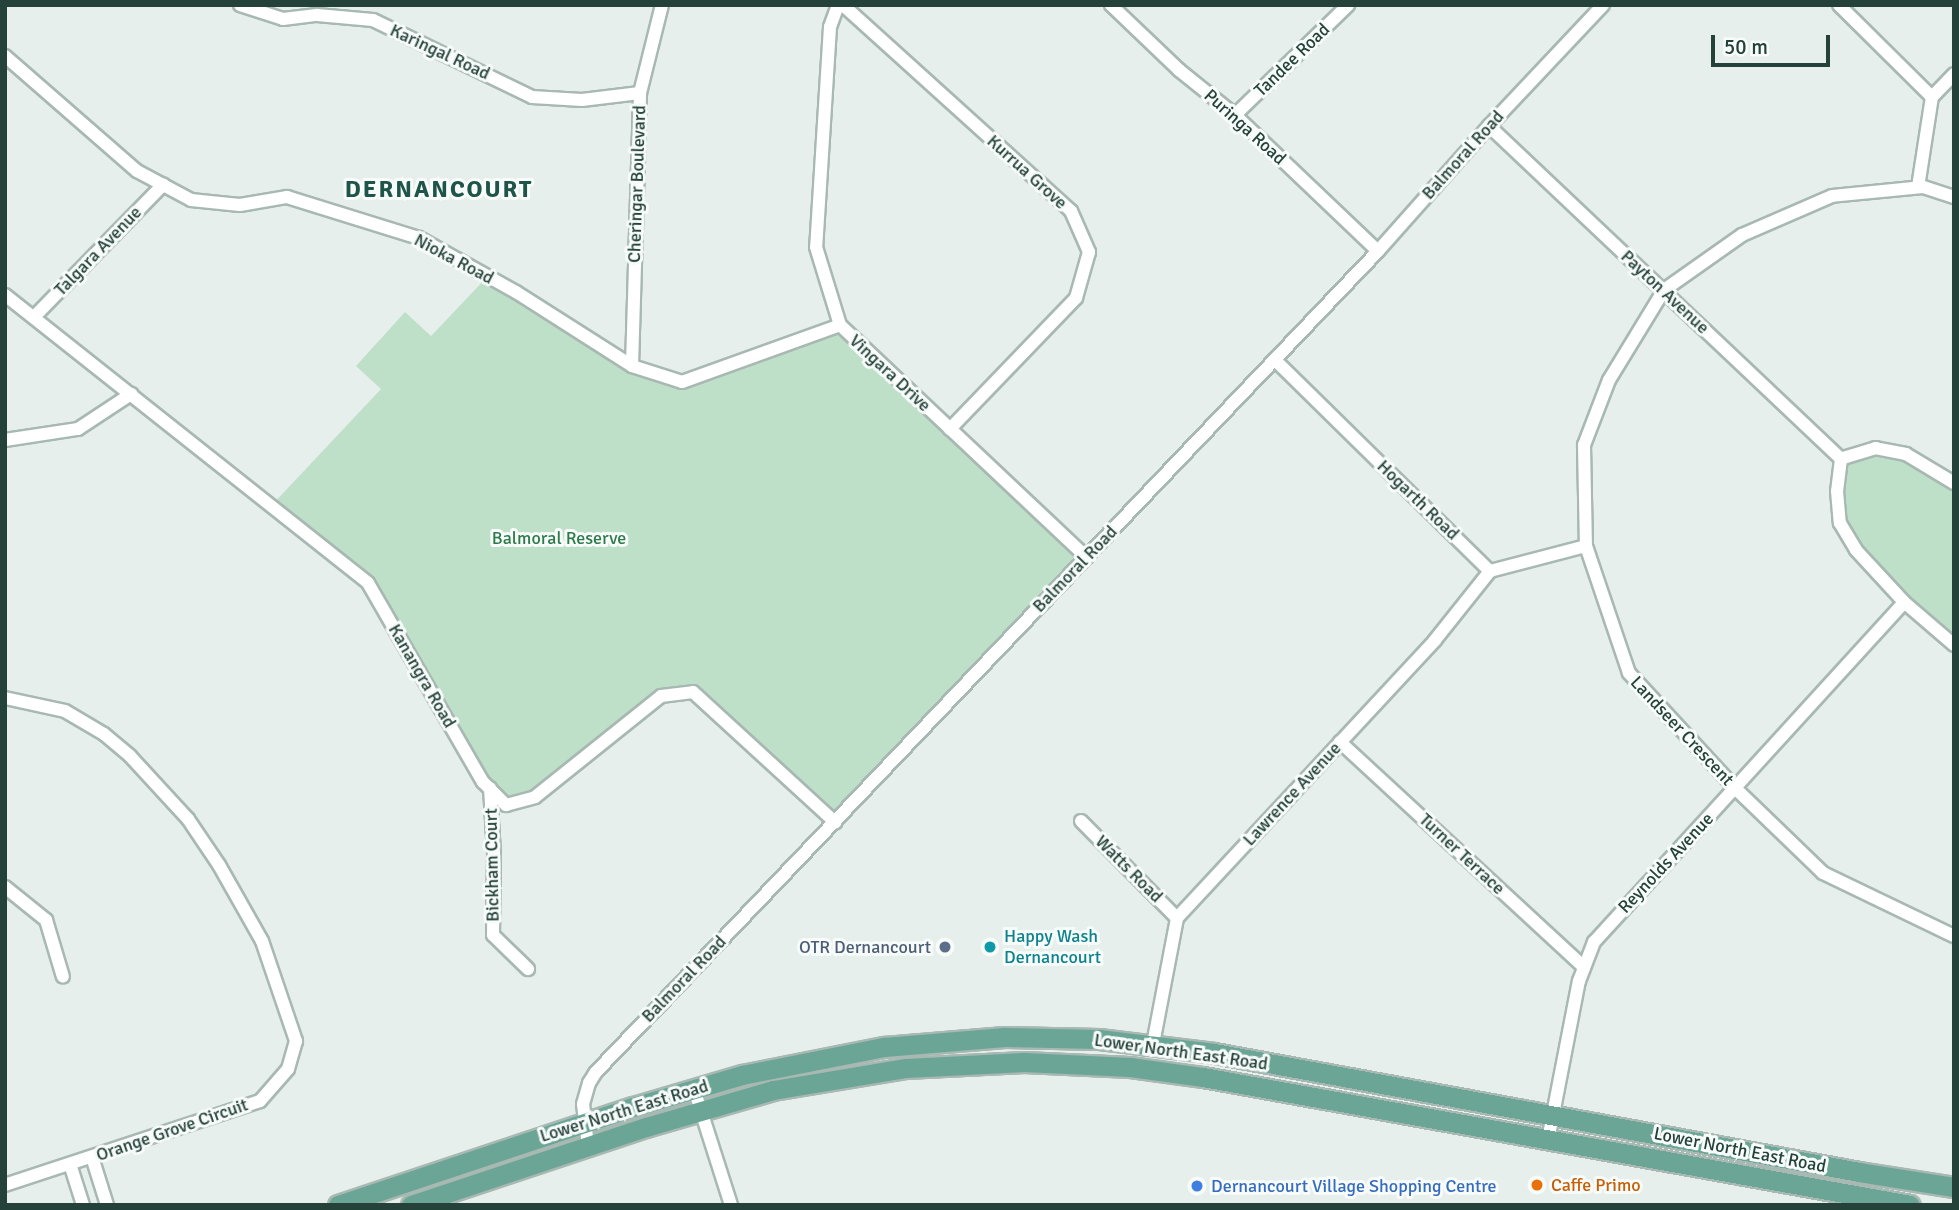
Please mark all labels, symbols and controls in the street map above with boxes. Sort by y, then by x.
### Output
street label: Karingal Road [387,19,493,85]
street label: Tandee Road [1250,19,1334,101]
scale bar [1714,21,1833,65]
text: 50 m [1724,34,1768,60]
street label: Puringa Road [1200,85,1290,169]
street label: Cheringar Boulevard [623,105,651,263]
street label: Balmoral Road [1417,106,1509,204]
street label: Kurrua Grove [982,130,1072,214]
district label: DERNANCOURT [346,176,532,204]
street label: Talgara Avenue [50,202,146,300]
street label: Nioka Road [410,229,498,289]
street label: Payton Avenue [1616,246,1714,338]
street label: Vingara Drive [845,330,935,416]
street label: Hogarth Road [1372,456,1464,544]
street label: Balmoral Road [1028,521,1122,617]
park label: Balmoral Reserve [492,527,626,549]
street label: Kanangra Road [384,620,460,732]
street label: Landseer Crescent [1626,672,1738,790]
street label: Lawrence Avenue [1238,738,1346,850]
street label: Bickham Court [480,808,504,922]
street label: Reynolds Avenue [1614,808,1718,918]
street label: Turner Terrace [1415,809,1509,899]
street label: Watts Road [1091,831,1167,907]
place label: Happy Wash Dernancourt [1004,926,1101,968]
street label: Balmoral Road [637,931,731,1027]
place label: OTR Dernancourt [799,936,931,958]
marker: OTR Dernancourt [937,939,953,955]
marker: Happy Wash Dernancourt [982,939,998,955]
street label: Lower North East Road [1093,1029,1269,1075]
street label: Lower North East Road [537,1075,711,1147]
street label: Orange Grove Circuit [93,1094,251,1166]
street label: Lower North East Road [1652,1123,1828,1177]
place label: Caffe Primo [1551,1174,1641,1196]
place label: Dernancourt Village Shopping Centre [1211,1175,1497,1197]
marker: Caffe Primo [1529,1177,1545,1193]
marker: Dernancourt Village Shopping Centre [1189,1178,1205,1194]

